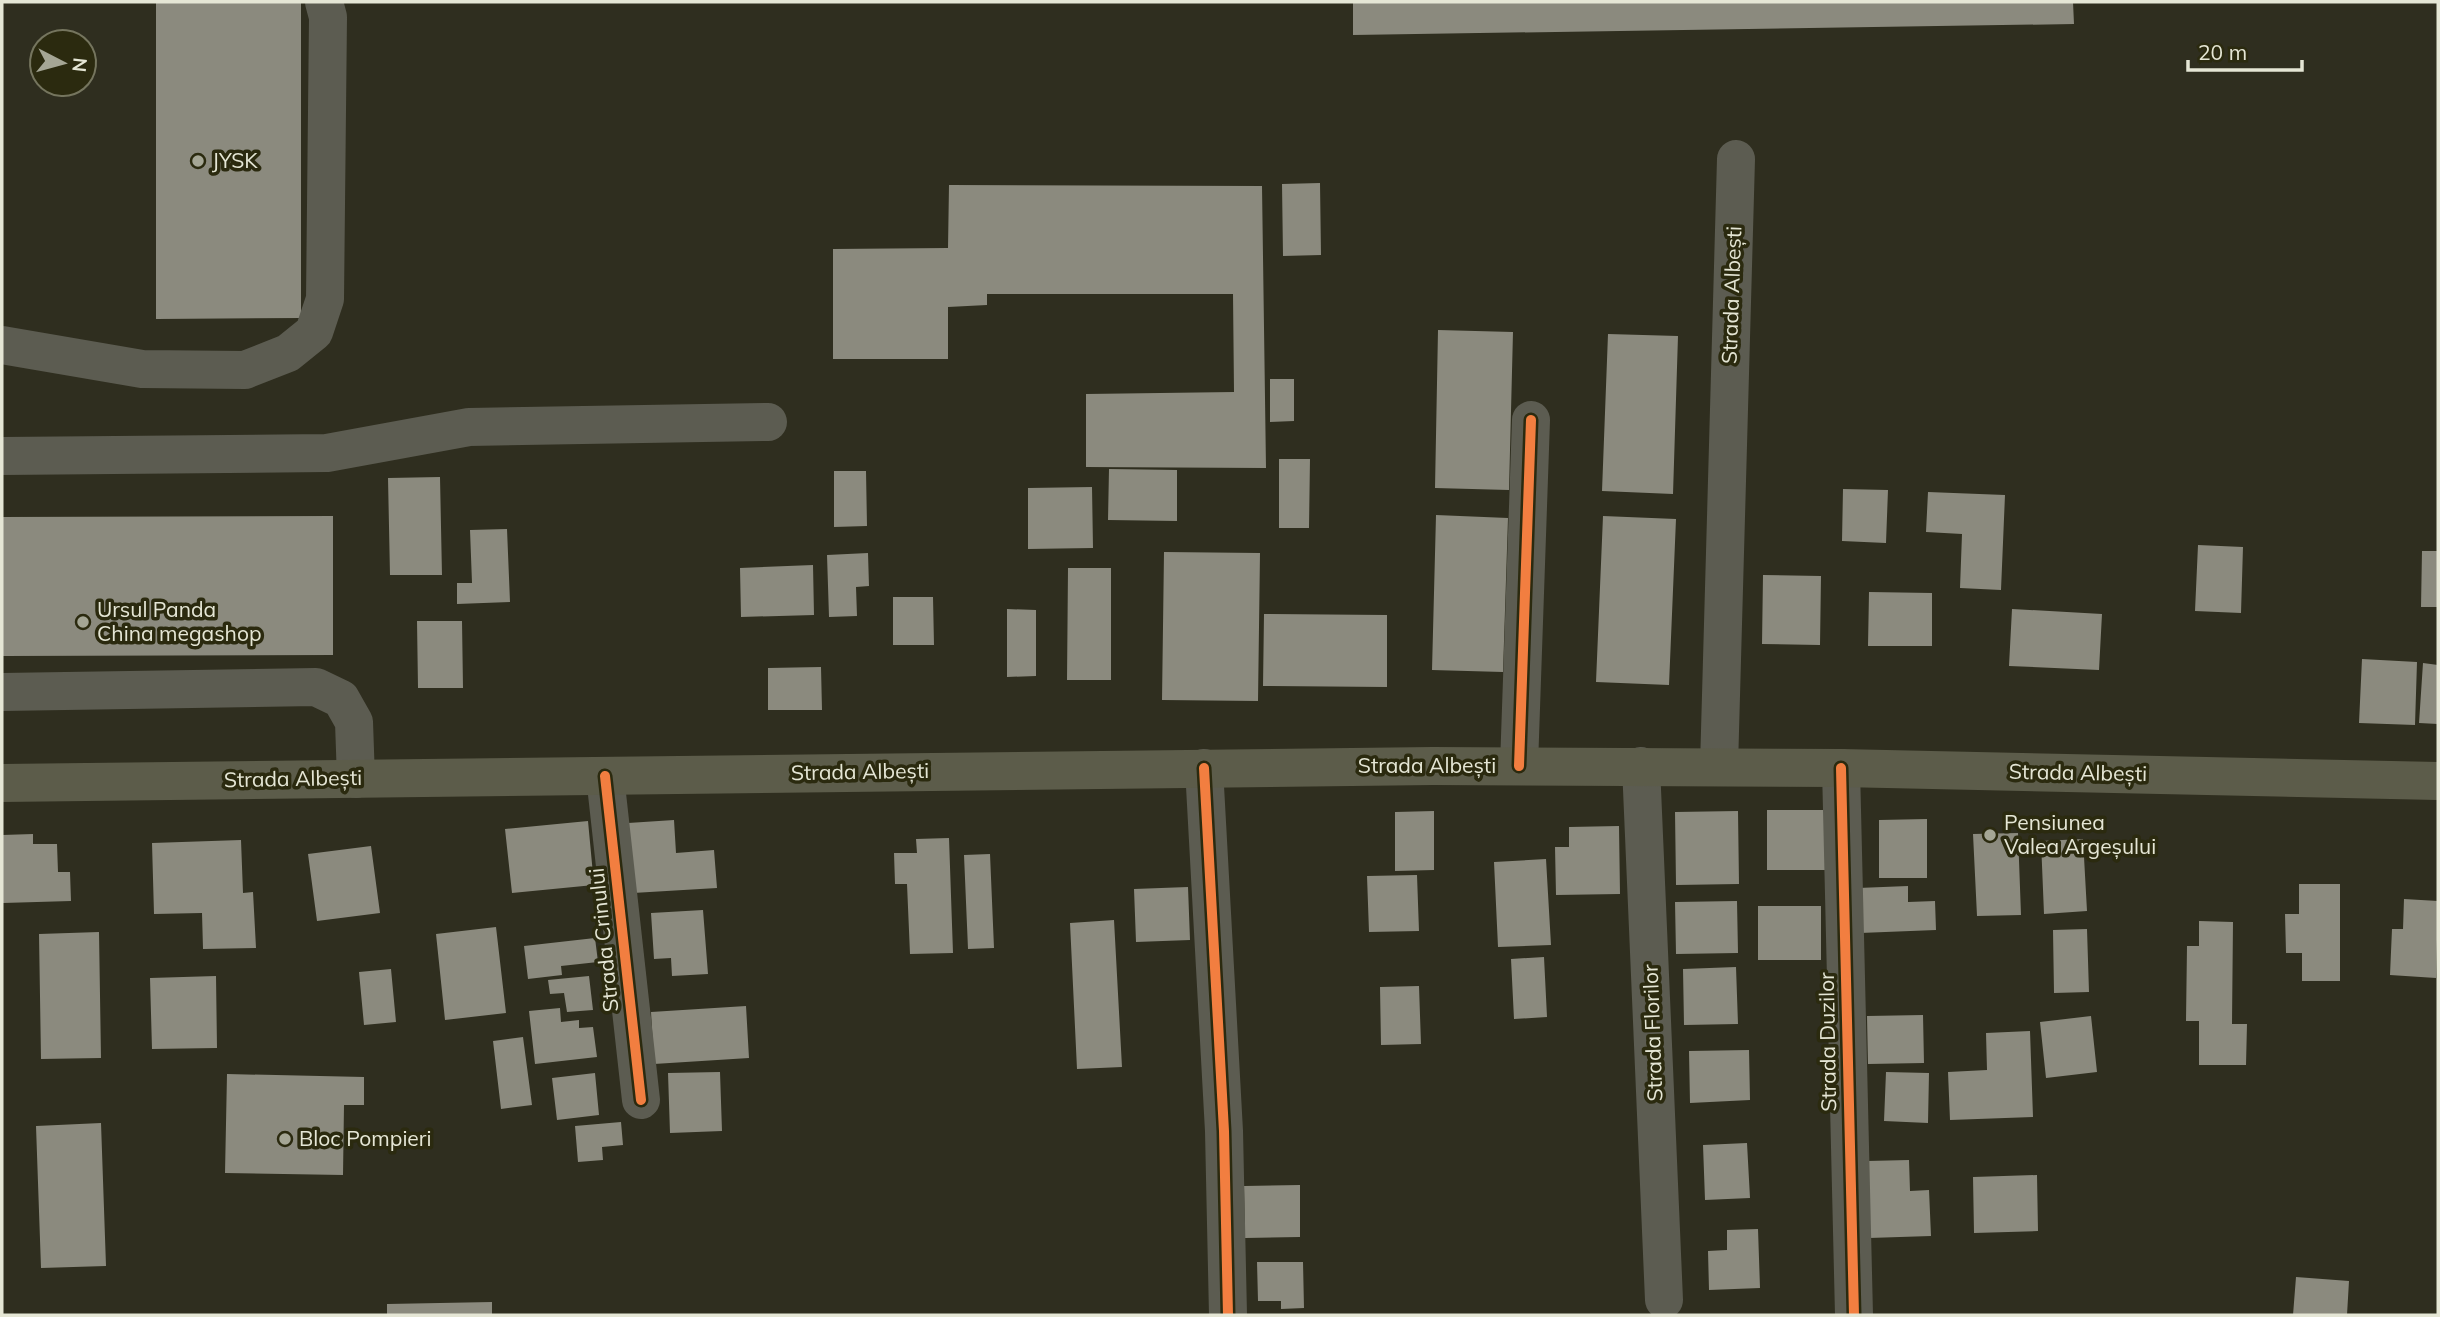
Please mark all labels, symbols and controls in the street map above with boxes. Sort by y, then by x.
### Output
north arrow [28,28,98,98]
scale bar [2188,28,2302,72]
text: 20 m [2198,39,2247,65]
text: N [67,56,93,73]
place label: JYSK [212,147,258,173]
marker: JYSK [190,153,206,169]
street label: Strada Albești [1716,225,1747,365]
place label: Ursul Panda China megashop [97,596,262,646]
marker: Ursul Panda China megashop [75,614,91,630]
street label: Strada Albești [1358,752,1496,779]
street label: Strada Albești [791,757,929,786]
street label: Strada Albești [2009,758,2147,787]
street label: Strada Albești [224,764,362,793]
place label: Pensiunea Valea Argeșului [2004,809,2156,860]
marker: Pensiunea Valea Argeșului [1982,827,1998,843]
street label: Strada Crinului [583,867,623,1013]
street label: Strada Florilor [1637,964,1667,1102]
street label: Strada Duzilor [1813,972,1841,1112]
place label: Bloc Pompieri [299,1125,431,1151]
marker: Bloc Pompieri [277,1131,293,1147]

